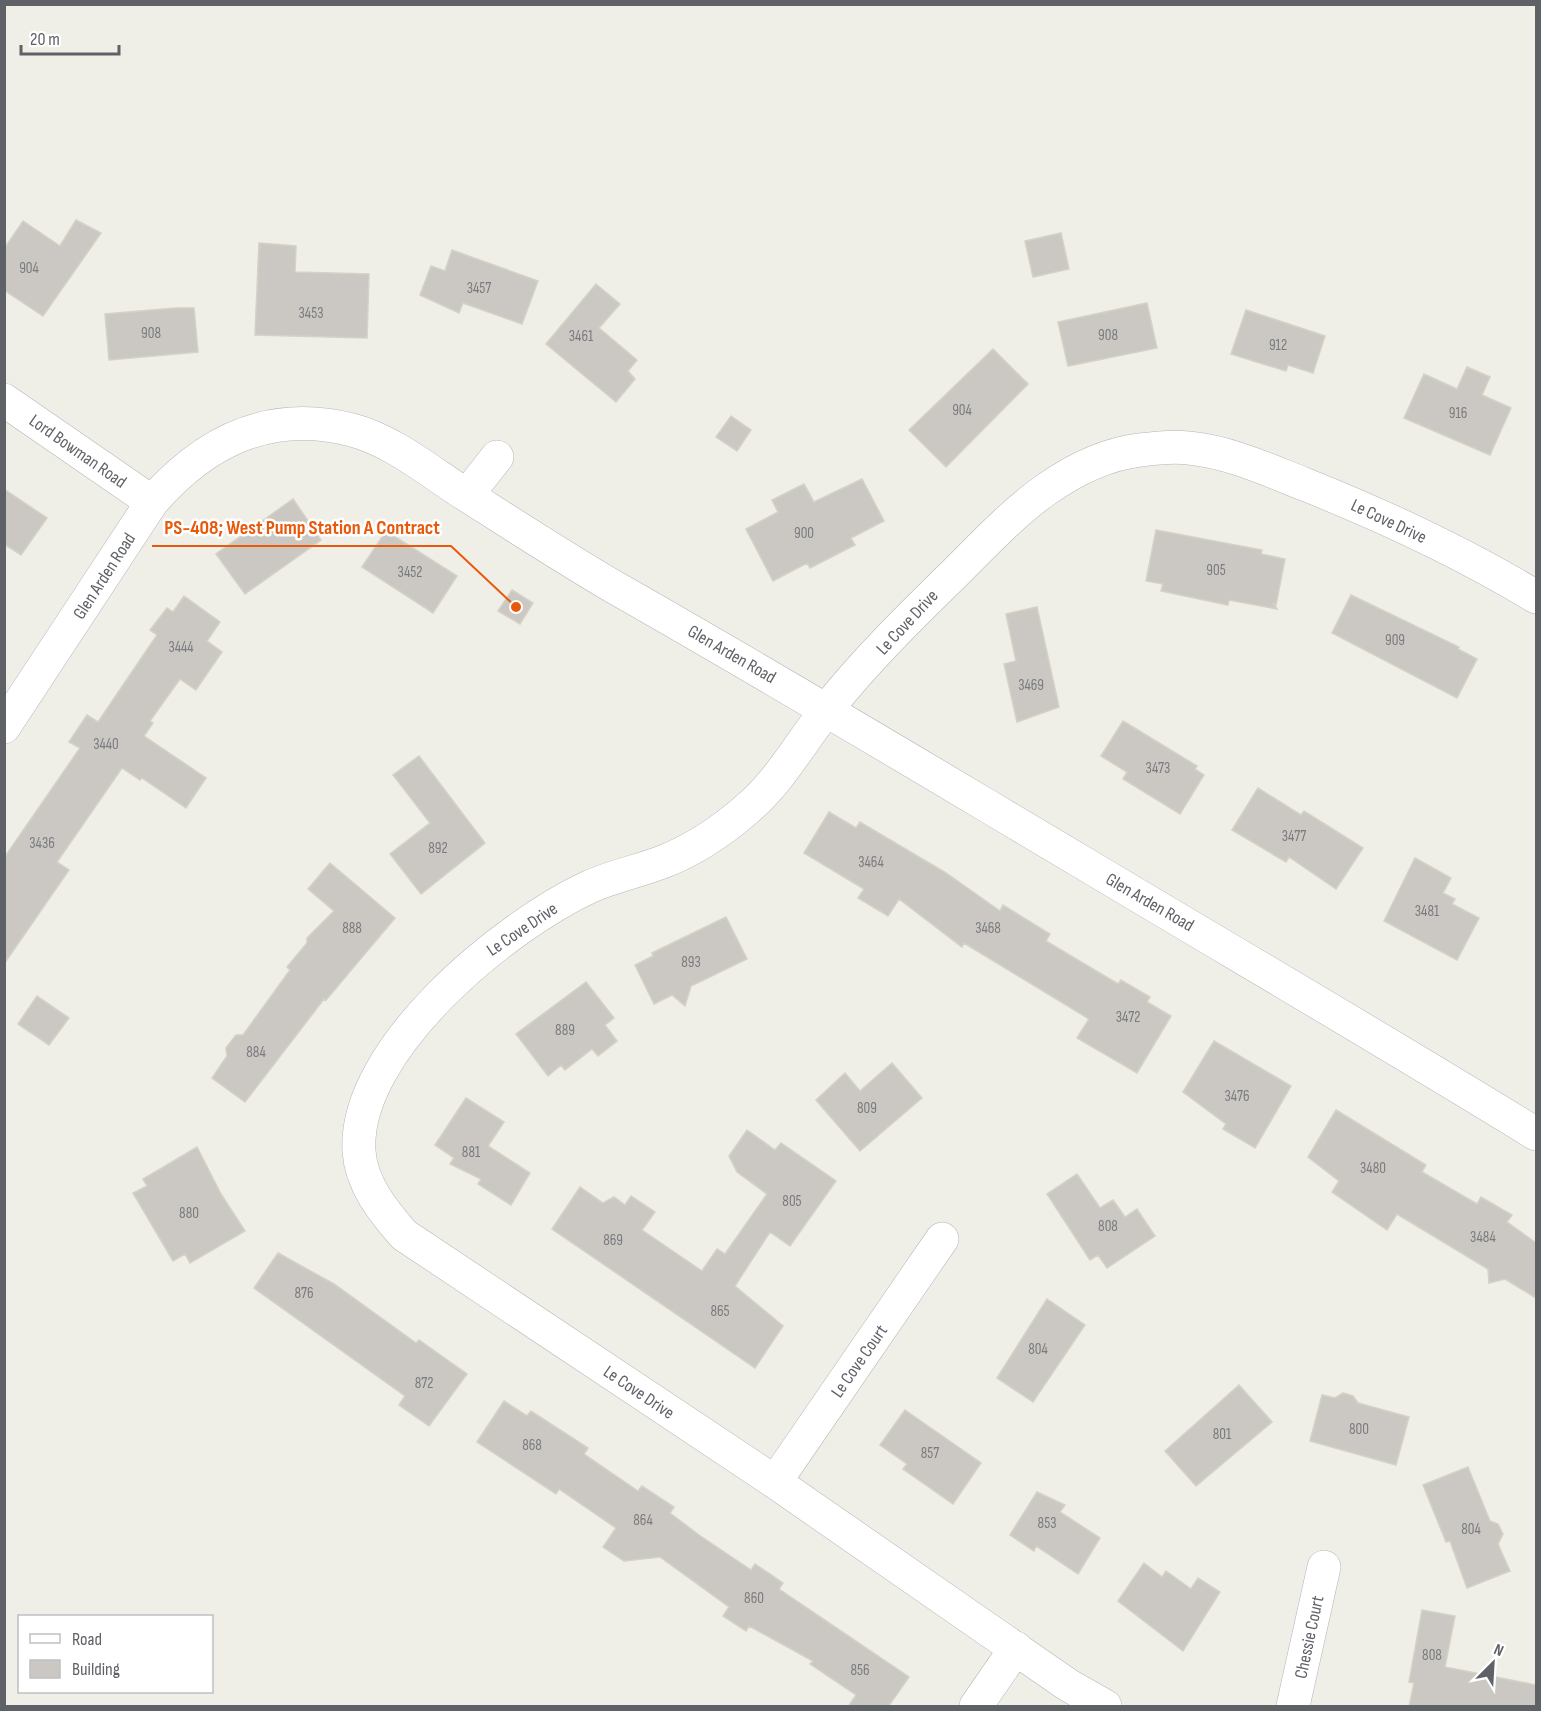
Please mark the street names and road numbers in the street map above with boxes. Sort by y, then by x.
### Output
street label: Lord Bowman Road [25,410,130,493]
street label: Le Cove Drive [1348,495,1430,548]
street label: Glen Arden Road [69,529,140,623]
street label: Le Cove Drive [872,586,943,659]
street label: Glen Arden Road [684,621,780,688]
street label: Glen Arden Road [1102,869,1198,936]
street label: Le Cove Drive [483,898,562,961]
street label: Le Cove Court [827,1321,892,1402]
street label: Le Cove Drive [599,1361,678,1424]
street label: Chessie Court [1290,1593,1329,1681]

